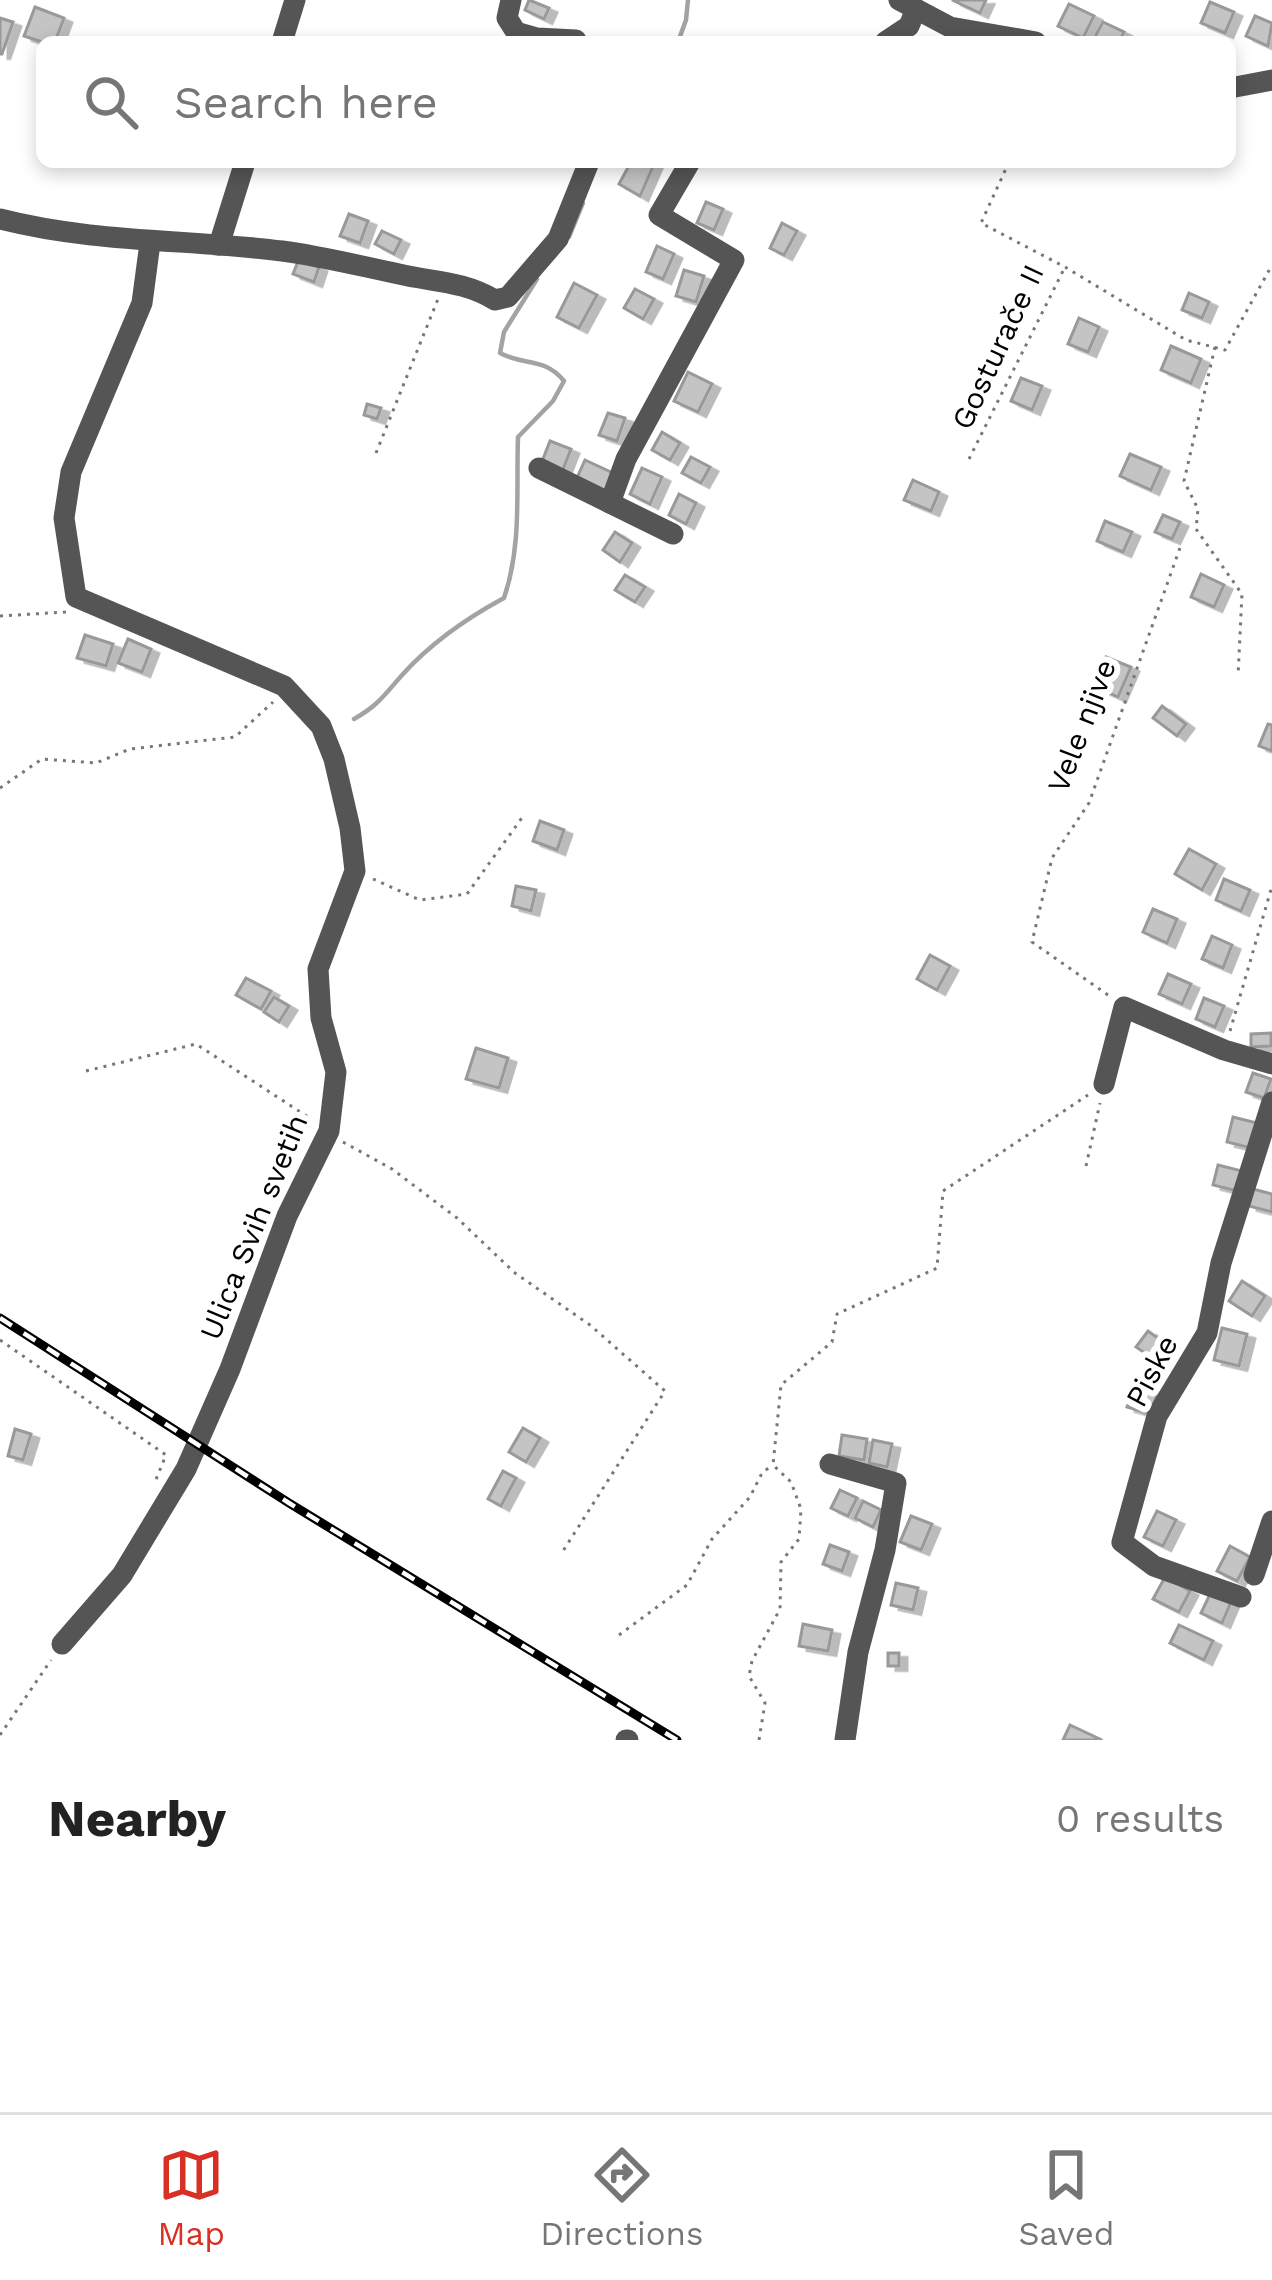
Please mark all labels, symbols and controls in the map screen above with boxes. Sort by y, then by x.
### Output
search box [36,36,1236,168]
icon: search [78,69,144,135]
text: Search here [174,76,438,129]
street label: Gosturače II [944,259,1051,435]
street label: Vele njive [1040,654,1123,797]
street label: Ulica Svih svetih [192,1109,315,1345]
street label: Piske [1118,1329,1185,1412]
text: Nearby [48,1789,226,1848]
text: 0 results [1056,1796,1224,1841]
tab: Map [158,2142,225,2253]
tab: Directions [540,2142,703,2253]
tab: Saved [1019,2142,1114,2253]

